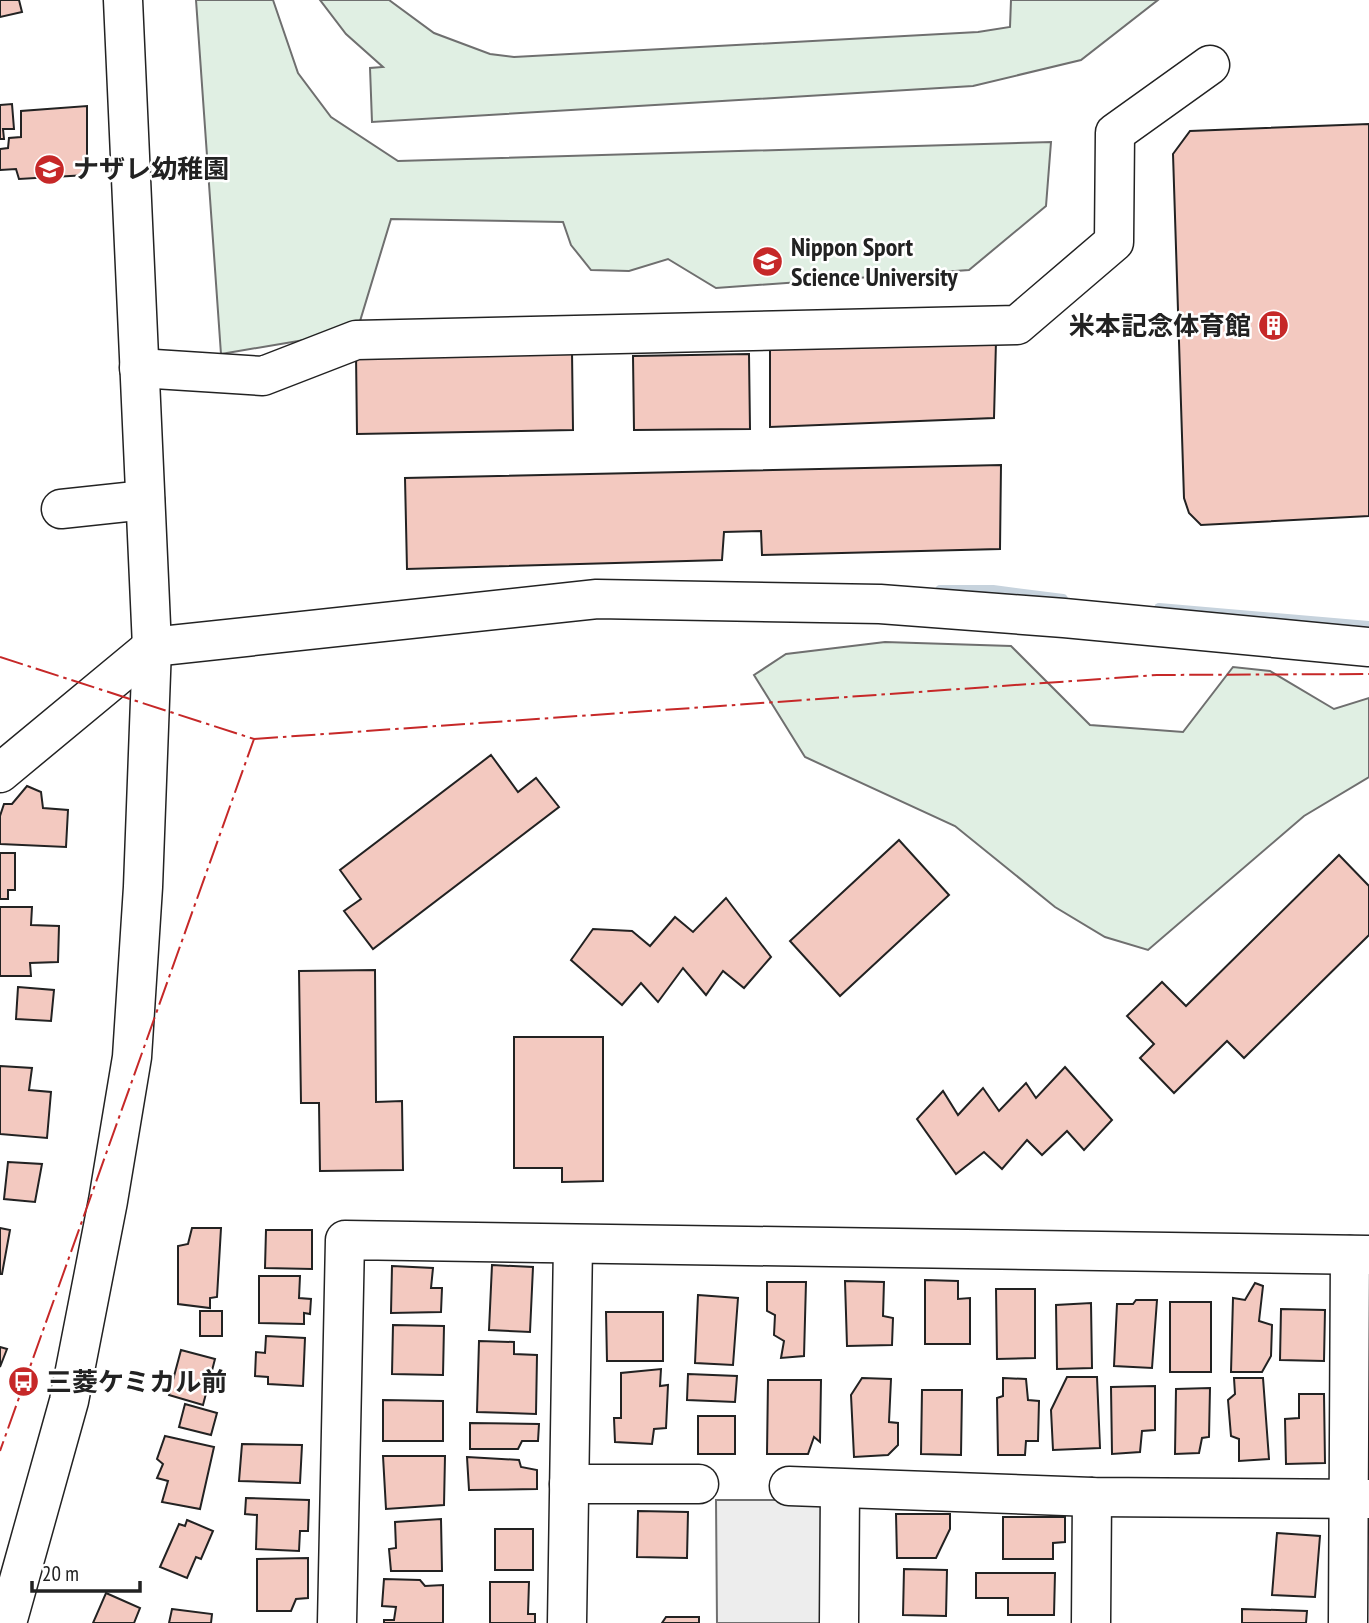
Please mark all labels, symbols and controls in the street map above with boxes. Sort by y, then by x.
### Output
school or university icon: ナザレ幼稚園 [33,152,67,186]
place label: ナザレ幼稚園 [73,152,229,185]
place label: Nippon Sport Science University [791,230,958,293]
school or university icon: Nippon Sport Science University [751,245,785,279]
place label: 米本記念体育館 [1069,309,1251,342]
building icon: 米本記念体育館 [1257,309,1291,343]
bus stop icon: 三菱ケミカル前 [6,1365,40,1399]
place label: 三菱ケミカル前 [46,1365,227,1398]
scale bar [32,1550,140,1594]
text: 20 m [42,1560,79,1587]

